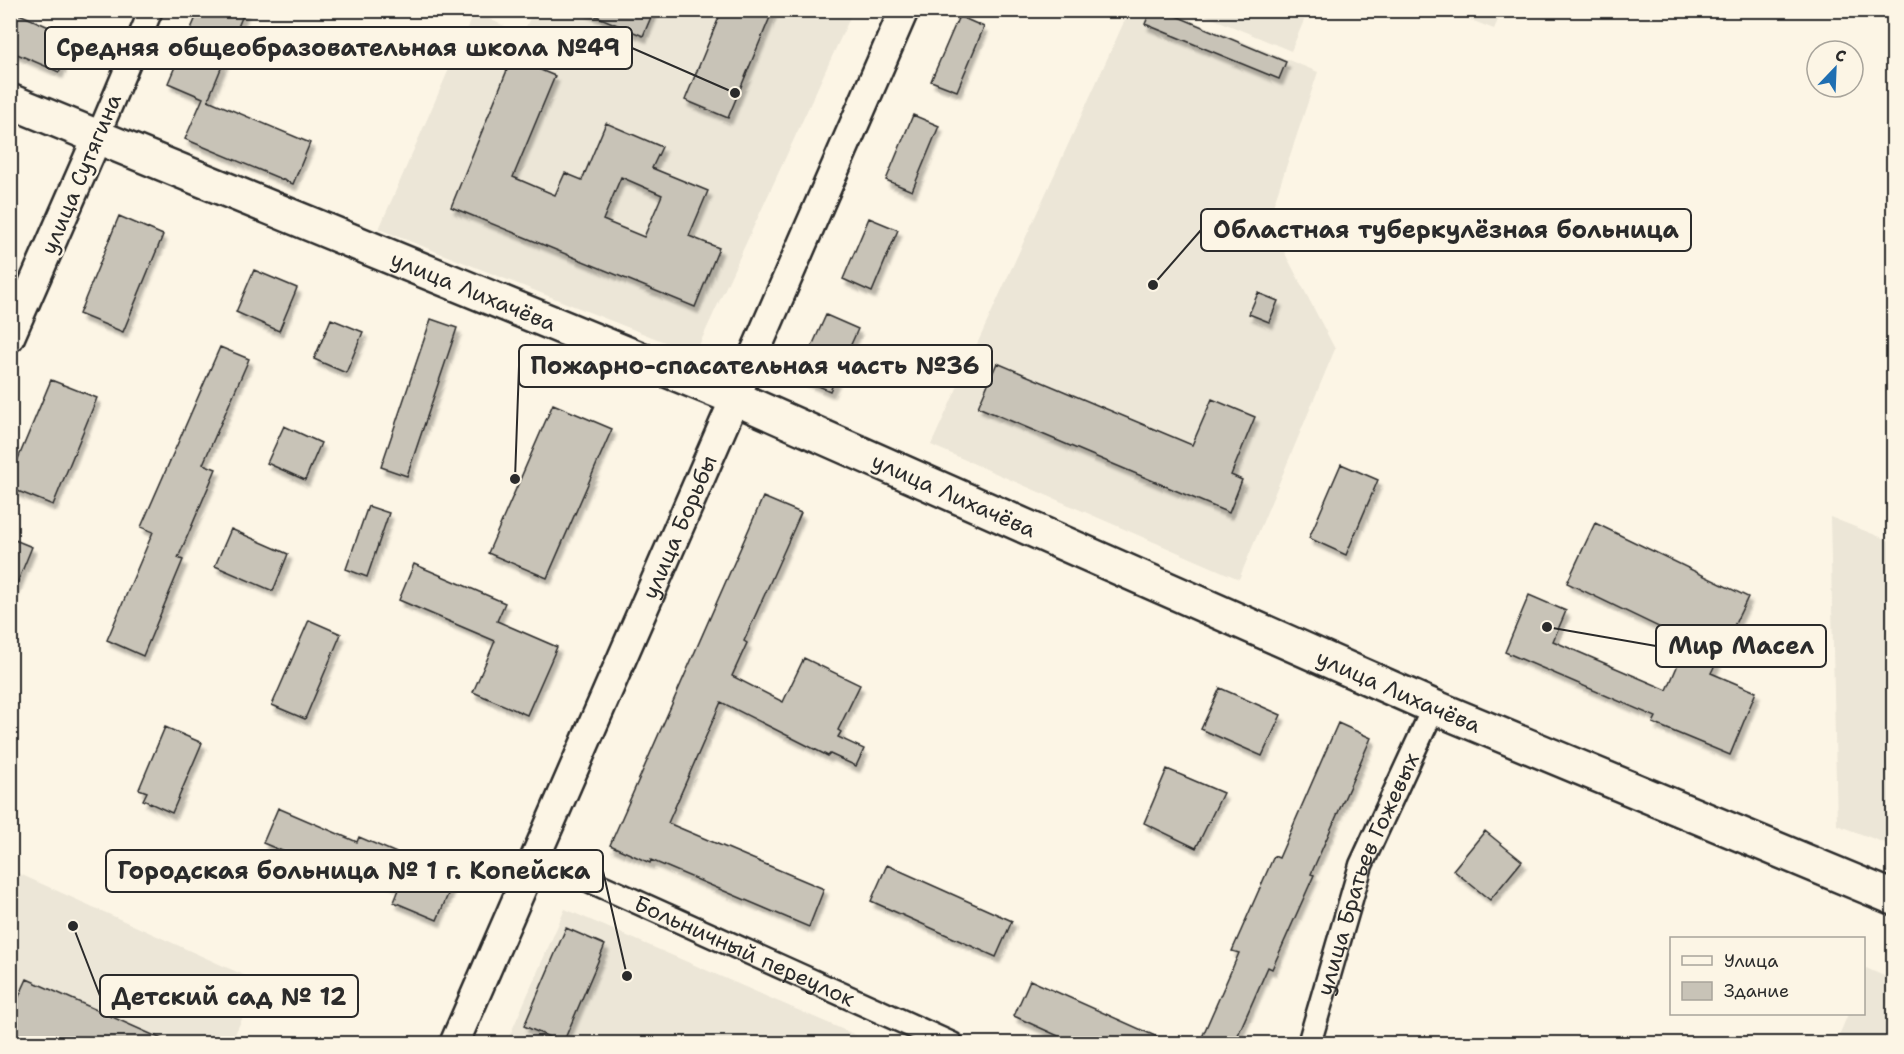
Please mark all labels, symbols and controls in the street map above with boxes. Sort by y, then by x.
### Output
callout: Средняя общеобразовательная школа №49 [45,27,632,69]
text: Средняя общеобразовательная школа №49 [56,32,620,64]
north arrow [1805,39,1865,99]
text: С [1832,44,1849,67]
street label: улица Сутягина [34,89,128,259]
callout: Областная туберкулёзная больница [1201,209,1691,251]
text: Областная туберкулёзная больница [1213,214,1680,246]
street label: улица Лихачёва [386,244,561,338]
callout: Пожарно-спасательная часть №36 [519,345,992,387]
text: Пожарно-спасательная часть №36 [530,350,980,382]
street label: улица Лихачёва [867,446,1041,544]
street label: улица Борьбы [635,450,723,603]
callout: Мир Масел [1656,625,1826,667]
text: Мир Масел [1668,630,1815,662]
street label: улица Лихачёва [1312,642,1486,740]
street label: улица Братьев Гожевых [1309,748,1425,999]
callout: Городская больница № 1 г. Копейска [106,850,603,892]
text: Городская больница № 1 г. Копейска [118,855,591,887]
street label: Больничный переулок [630,888,860,1013]
legend [1670,937,1865,1015]
text: Улица [1724,949,1778,973]
callout: Детский сад № 12 [100,975,358,1017]
text: Здание [1724,979,1789,1003]
text: Детский сад № 12 [112,981,347,1013]

